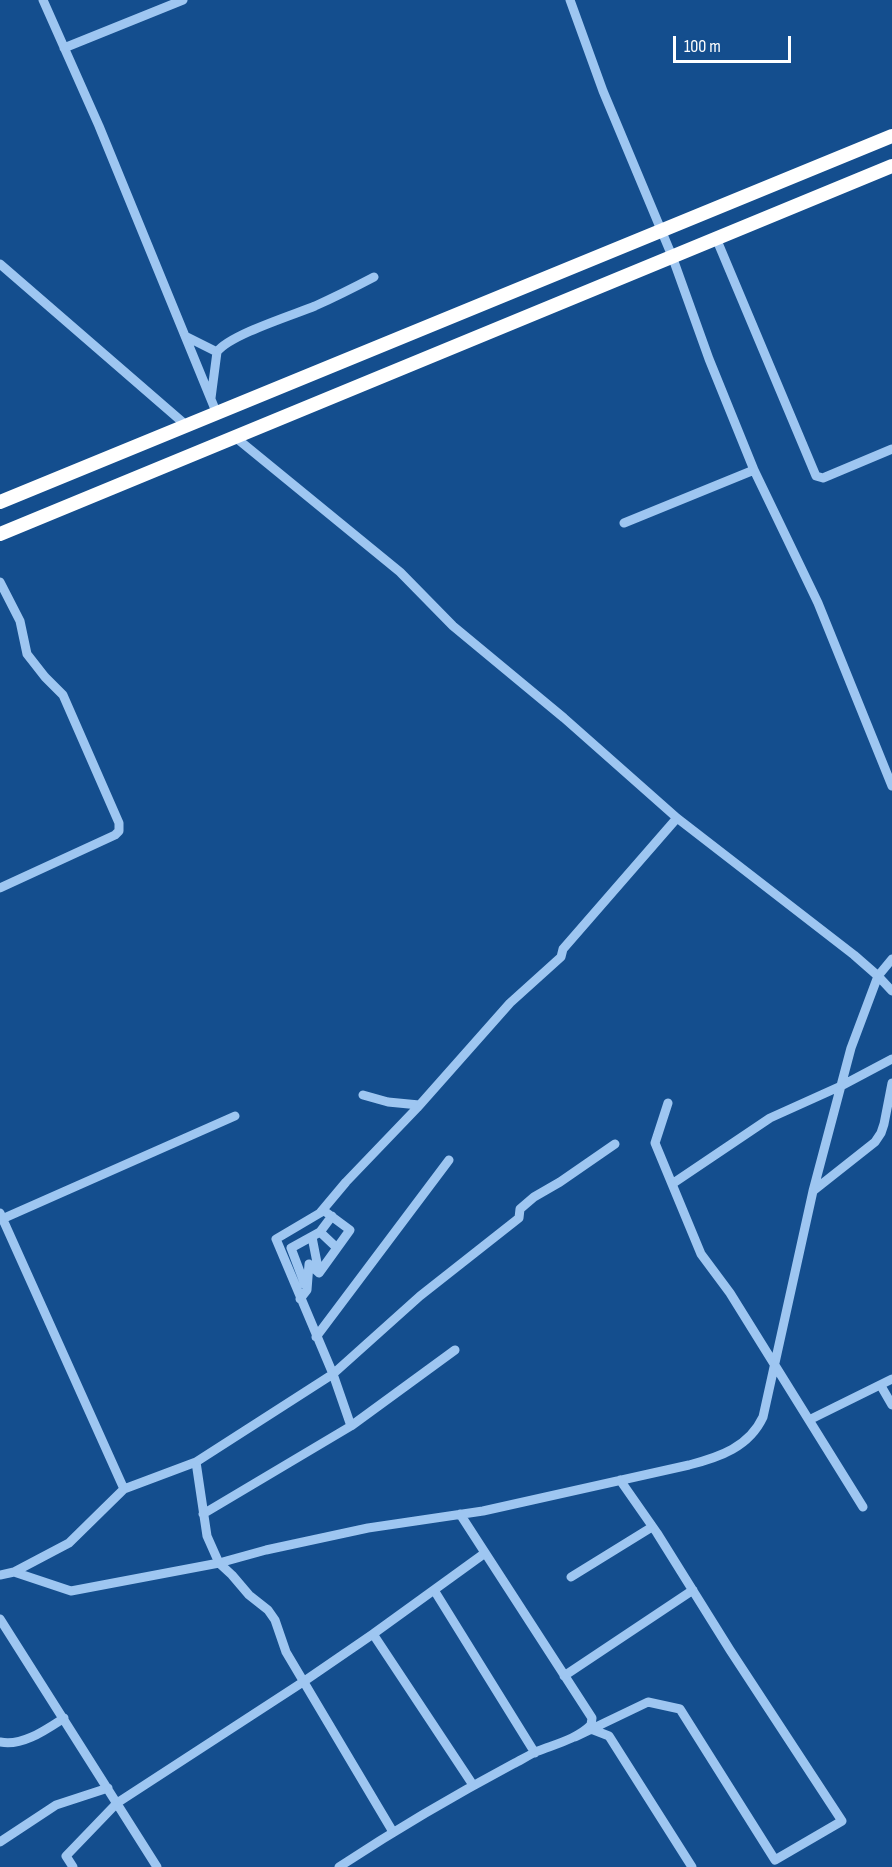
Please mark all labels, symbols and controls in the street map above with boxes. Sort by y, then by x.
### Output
scale bar [676,24,794,62]
text: 100 m [684,36,721,57]

